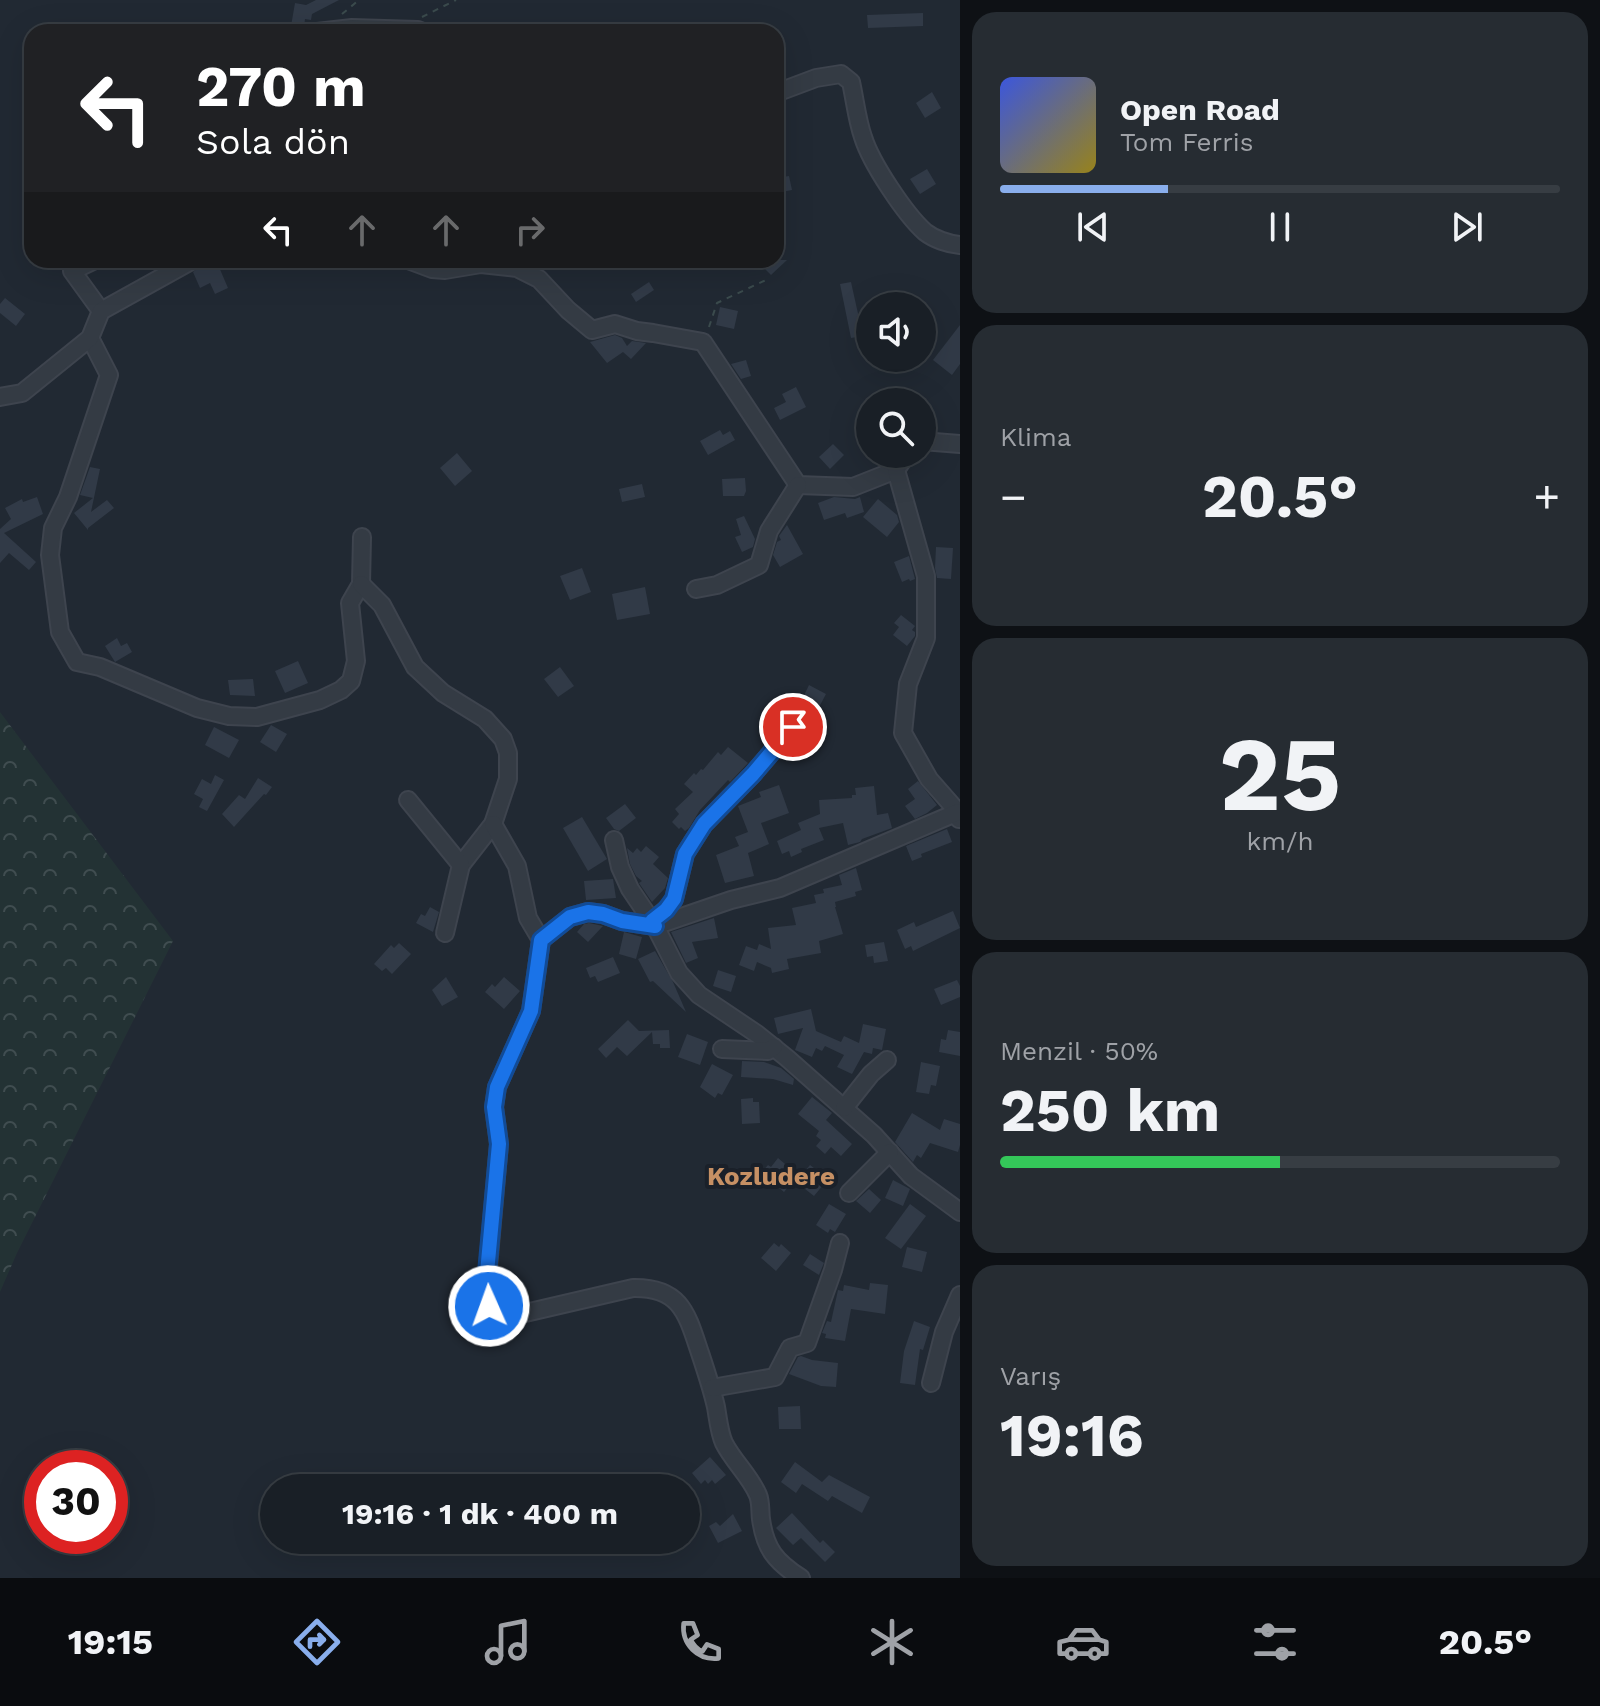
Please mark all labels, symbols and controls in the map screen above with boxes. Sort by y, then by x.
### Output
text: 270 m [196,54,366,120]
icon: left [64,56,168,160]
text: Open Road [1120,92,1280,127]
text: Sola dön [196,121,350,163]
text: Tom Ferris [1120,127,1253,157]
icon: previous [1071,205,1115,249]
icon: pause [1258,205,1302,249]
icon: next [1445,205,1489,249]
icon: left [256,208,300,252]
icon: ahead [340,208,384,252]
icon: ahead [424,208,468,252]
icon: right [508,208,552,252]
map controls [856,292,936,468]
button: sound [856,292,936,372]
button: search [856,388,936,468]
text: Klima [1000,422,1071,452]
text: 20.5° [1202,461,1358,532]
text: − [1000,471,1027,523]
text: + [1533,471,1560,523]
pin [759,693,827,761]
icon: arrive [771,705,815,749]
text: 25 [1219,713,1341,835]
text: km/h [1247,826,1313,856]
text: Menzil · 50% [1000,1036,1158,1066]
text: 250 km [1000,1075,1220,1146]
district label: Kozludere [707,1161,835,1191]
position arrow [447,1264,531,1348]
text: Varış [1000,1361,1061,1391]
text: 19:16 [1000,1400,1144,1471]
speed limit sign: 30 [24,1450,128,1554]
text: 19:16 · 1 dk · 400 m [342,1496,618,1531]
icon: directions [289,1614,345,1670]
icon: music [480,1614,536,1670]
icon: phone [672,1614,728,1670]
icon: climate [864,1614,920,1670]
icon: car [1055,1614,1111,1670]
icon: filters [1247,1614,1303,1670]
text: 19:15 [68,1621,153,1663]
text: 20.5° [1439,1621,1532,1663]

